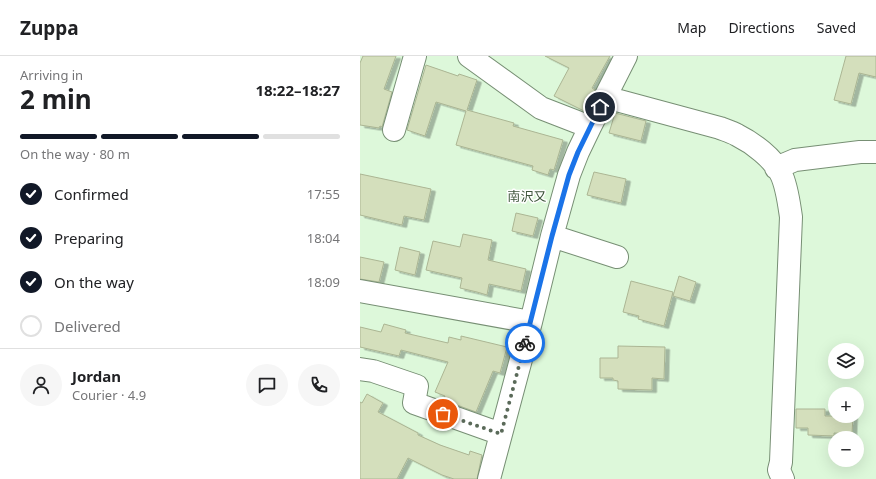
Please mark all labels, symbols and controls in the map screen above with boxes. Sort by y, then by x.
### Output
text: Zuppa [20,15,79,41]
text: Map [677,18,706,37]
text: Directions [728,18,795,37]
text: Saved [817,18,856,37]
text: Arriving in [20,66,83,84]
text: 18:22–18:27 [255,80,340,100]
text: 2 min [20,81,92,117]
pin [583,90,617,124]
icon: home [589,96,611,118]
text: On the way · 80 m [20,145,130,163]
icon: check [20,183,42,205]
text: Confirmed [54,184,129,204]
text: 17:55 [307,185,340,203]
district label: 南沢又 [507,187,547,205]
icon: check [20,227,42,249]
text: Preparing [54,228,124,248]
text: 18:04 [307,229,340,247]
icon: check [20,271,42,293]
text: On the way [54,272,134,292]
text: 18:09 [307,273,340,291]
text: Delivered [54,316,121,336]
courier [505,323,545,363]
icon: bike [514,332,536,354]
map controls [828,343,864,467]
button: layers [828,343,864,379]
button: person [20,364,62,406]
button: chat [246,364,288,406]
button: phone [298,364,340,406]
text: Jordan [72,366,121,386]
text: Courier · 4.9 [72,386,146,404]
button: + [828,387,864,423]
pin [426,397,460,431]
icon: bag [432,403,454,425]
button: − [828,431,864,467]

